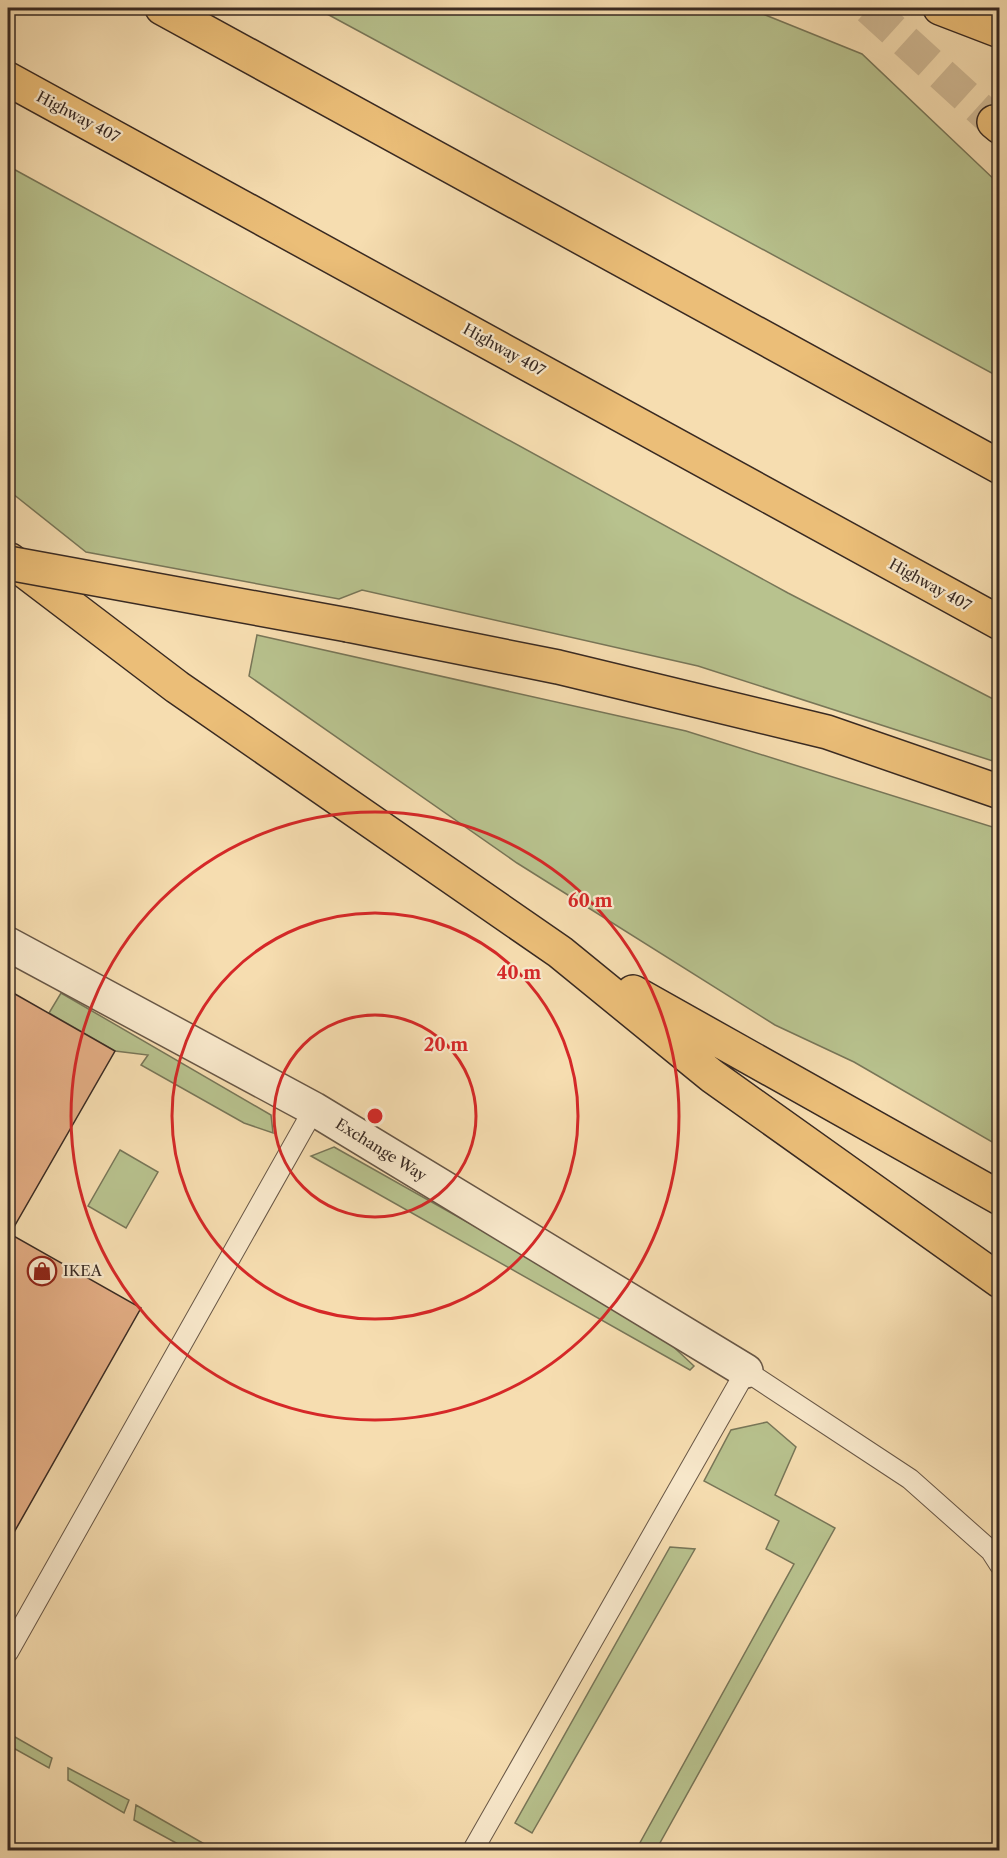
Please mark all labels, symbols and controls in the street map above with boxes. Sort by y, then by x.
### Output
street label: Highway 407 [33,87,124,147]
street label: Highway 407 [460,319,549,380]
street label: Highway 407 [886,554,975,615]
text: 60 m [568,890,612,912]
text: 40 m [497,962,541,984]
text: 20 m [424,1034,468,1056]
centre of rings [365,1106,385,1126]
street label: Exchange Way [332,1114,431,1186]
shop icon: IKEA [26,1255,58,1287]
place label: IKEA [63,1261,103,1280]

